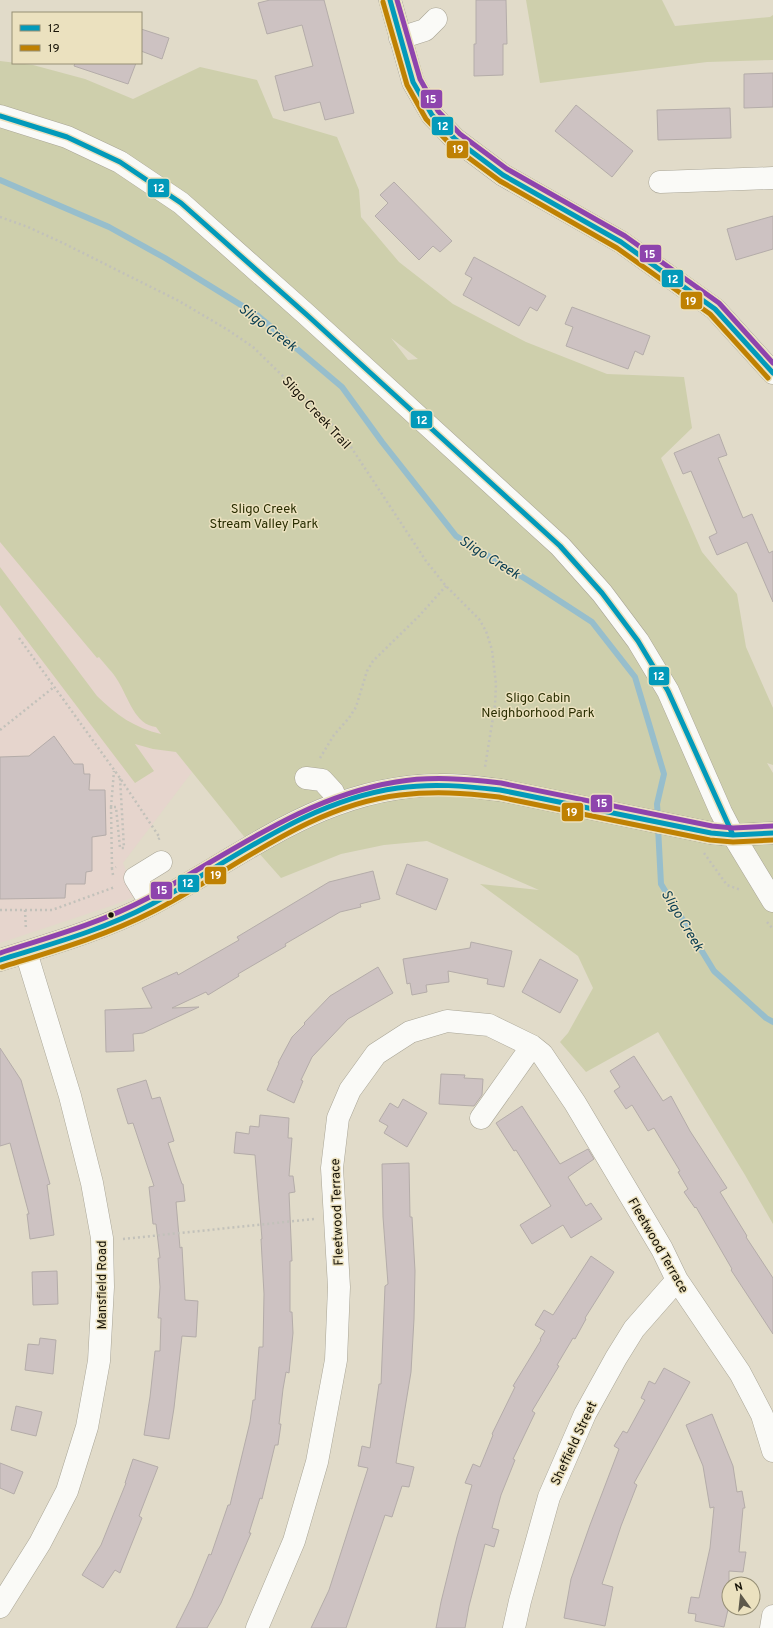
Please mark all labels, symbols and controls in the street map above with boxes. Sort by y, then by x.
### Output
legend [12,12,142,64]
text: 12 [48,21,60,37]
text: 19 [48,41,60,57]
line badge: 15 [420,89,443,109]
text: 15 [425,93,437,107]
line badge: 12 [431,116,454,136]
text: 12 [437,120,449,134]
line badge: 19 [446,140,469,159]
text: 19 [452,143,464,157]
line badge: 12 [147,178,170,198]
text: 12 [153,182,165,196]
line badge: 15 [639,244,662,263]
text: 15 [644,248,656,262]
line badge: 12 [661,269,684,288]
text: 12 [667,273,679,287]
line badge: 19 [680,291,703,310]
text: 19 [685,295,697,309]
water label: Sligo Creek [235,301,300,356]
street label: Sligo Creek Trail [278,374,353,453]
line badge: 12 [410,410,433,429]
text: 12 [416,414,428,428]
park label: Sligo Creek Stream Valley Park [210,502,319,533]
water label: Sligo Creek [456,533,524,584]
line badge: 12 [648,666,670,686]
text: 12 [653,670,665,684]
park label: Sligo Cabin Neighborhood Park [481,691,595,722]
line badge: 15 [590,794,613,813]
text: 15 [596,797,608,811]
line badge: 19 [561,802,584,822]
text: 19 [566,806,578,820]
line badge: 19 [204,866,227,885]
text: 19 [210,869,222,883]
line badge: 12 [177,874,200,893]
text: 12 [182,877,194,891]
line badge: 15 [150,881,173,900]
text: 15 [156,884,168,898]
water label: Sligo Creek [657,887,707,955]
unlabelled marker [106,910,116,920]
street label: Fleetwood Terrace [328,1158,348,1266]
street label: Fleetwood Terrace [623,1196,691,1296]
street label: Mansfield Road [95,1241,111,1329]
street label: Sheffield Street [548,1399,601,1488]
north arrow [721,1576,761,1616]
text: N [733,1580,744,1595]

